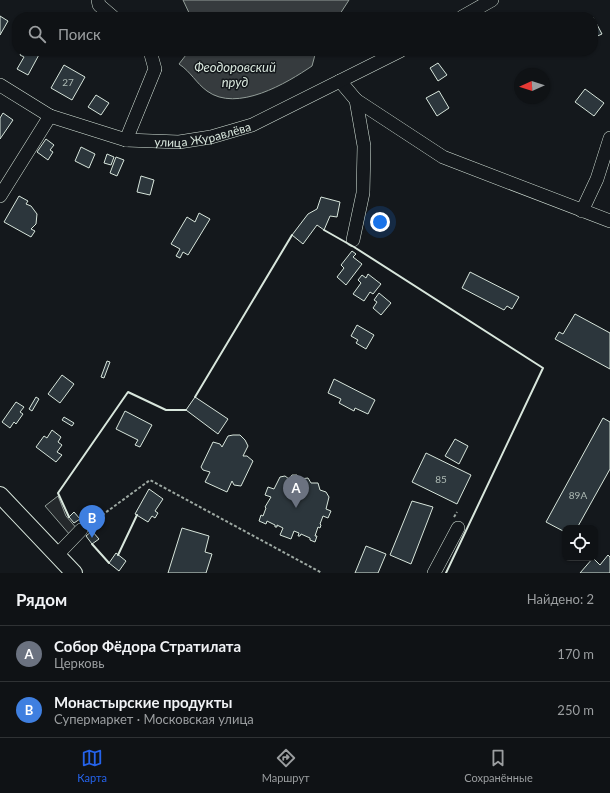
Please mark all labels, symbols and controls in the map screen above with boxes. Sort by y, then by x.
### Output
search box [12,12,598,56]
icon: search [26,23,48,45]
text: Поиск [58,25,101,43]
water label: Феодоровский пруд [194,59,276,90]
north arrow [514,68,550,104]
house number: 27 [62,76,74,88]
street label: улица Журавлёва [154,118,252,150]
your location [370,212,390,232]
house number: 85 [435,473,447,485]
pin: A [283,475,309,508]
house number: 89А [569,489,587,501]
pin: B [79,505,105,538]
map controls [562,525,598,561]
button: locate [562,525,598,561]
text: Рядом [16,589,67,610]
text: Найдено: 2 [527,591,594,607]
text: Собор Фёдора Стратилата [54,637,241,655]
text: A [24,646,34,662]
text: 170 m [557,646,594,662]
text: Церковь [54,655,104,671]
text: Монастырские продукты [54,693,232,711]
text: B [25,702,33,718]
text: 250 m [557,702,594,718]
text: Супермаркет · Московская улица [54,711,254,727]
tab: Карта [77,747,107,784]
tab: Маршрут [262,747,310,784]
tab: Сохранённые [464,747,533,784]

